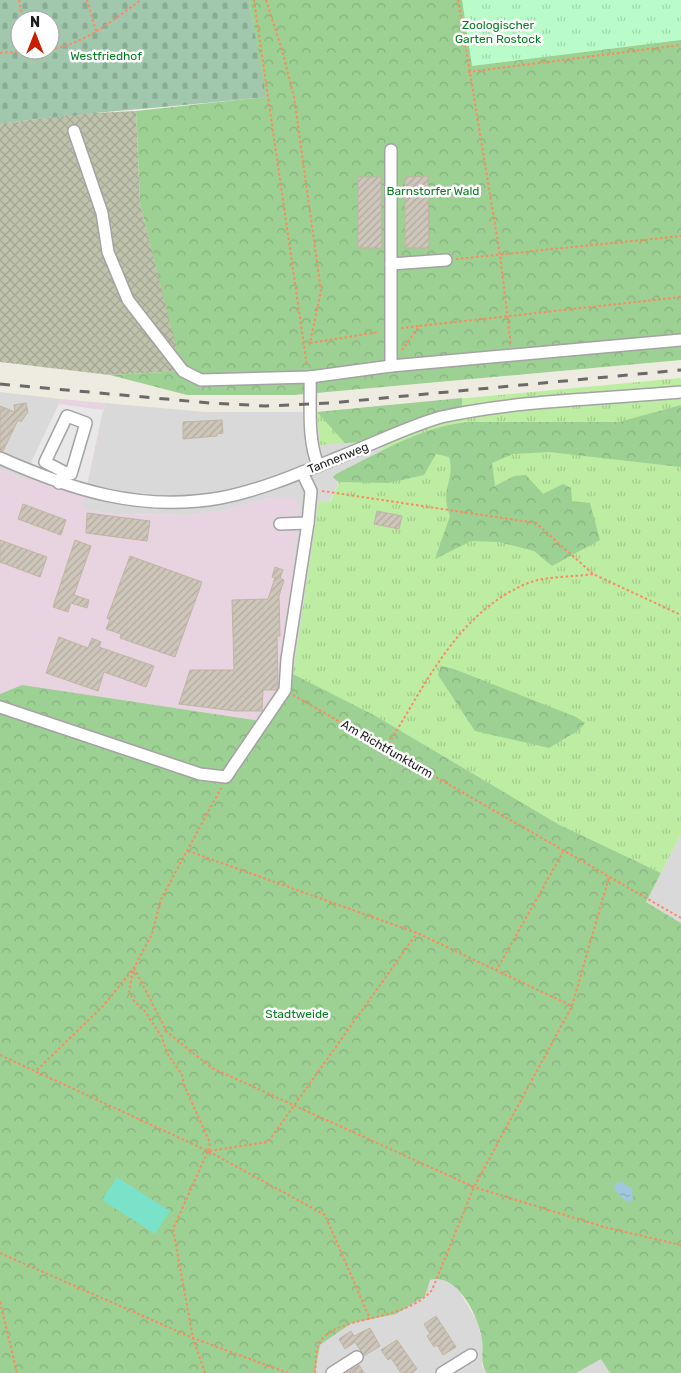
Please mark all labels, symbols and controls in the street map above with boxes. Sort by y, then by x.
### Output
north arrow [10,10,60,60]
text: N [30,14,40,31]
park label: Zoologischer Garten Rostock [455,18,542,46]
park label: Westfriedhof [70,49,142,63]
park label: Barnstorfer Wald [386,184,480,198]
street label: Tannenweg [306,439,370,477]
street label: Am Richtfunkturm [339,717,435,781]
park label: Stadtweide [265,1007,329,1021]

